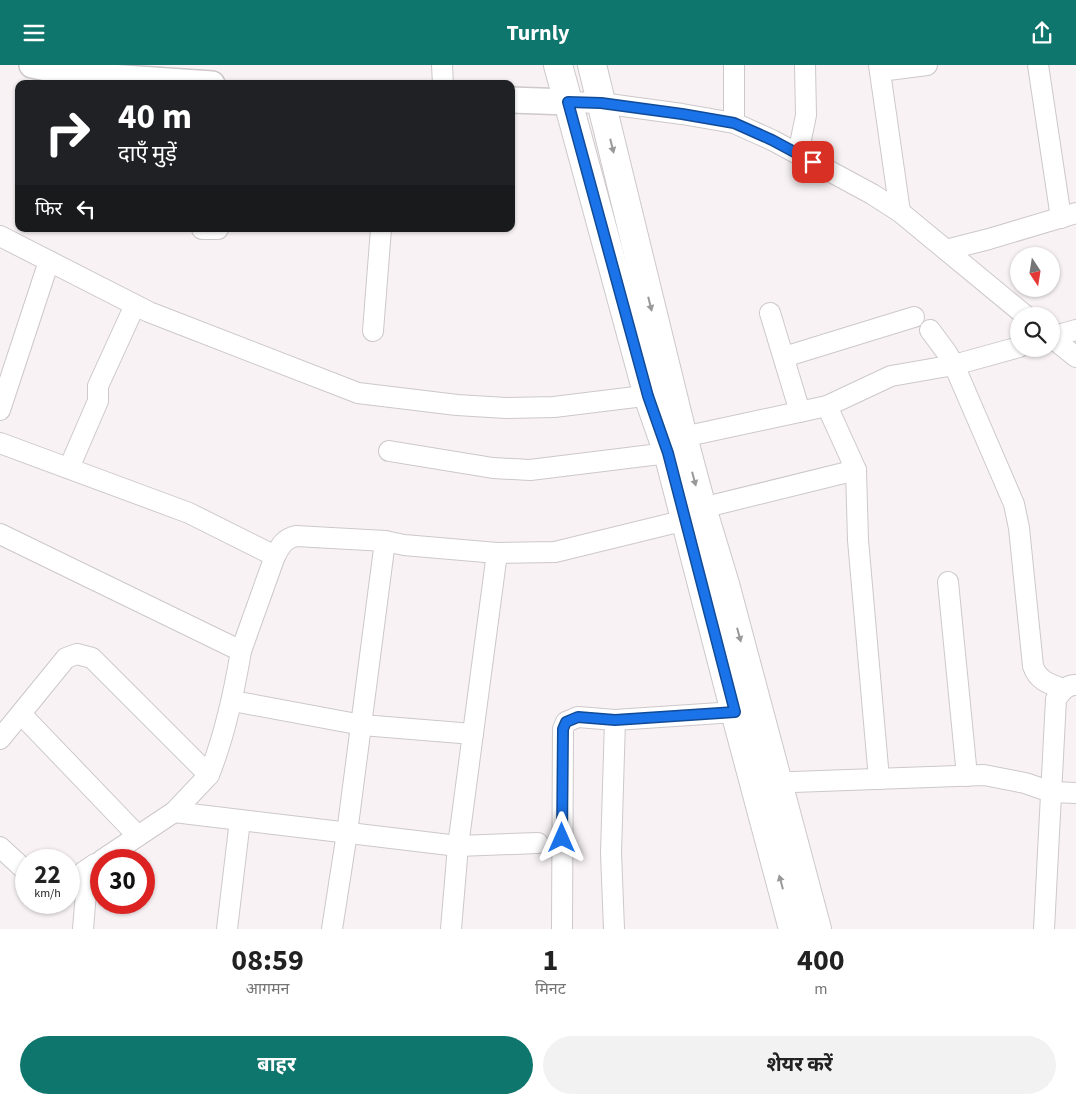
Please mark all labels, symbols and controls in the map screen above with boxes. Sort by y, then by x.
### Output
text: Turnly [507,17,569,49]
icon: menu [20,19,48,47]
icon: share [1028,19,1056,47]
text: 40 m [118,92,192,142]
icon: right [35,100,100,165]
text: दाएँ मुड़ें [118,138,177,170]
one-way arrow [608,139,616,154]
pin [792,141,834,183]
icon: arrive [799,148,827,176]
icon: left [72,195,100,223]
text: फिर [35,196,62,223]
north arrow [1010,247,1060,297]
map controls [1010,247,1060,357]
one-way arrow [646,297,654,312]
button: search [1010,307,1060,357]
one-way arrow [690,471,698,486]
one-way arrow [735,628,743,643]
position arrow [535,811,587,863]
speed limit sign: 30 [90,849,155,914]
text: 22 [34,857,61,893]
one-way arrow [776,874,784,889]
text: km/h [34,885,61,902]
text: 08:59 [231,939,304,982]
text: 1 [543,939,558,982]
text: 400 [797,939,845,982]
text: आगमन [246,978,289,1000]
text: मिनट [535,978,566,1000]
text: m [814,978,828,1000]
button: बाहर [20,1036,533,1094]
button: शेयर करें [543,1036,1056,1094]

